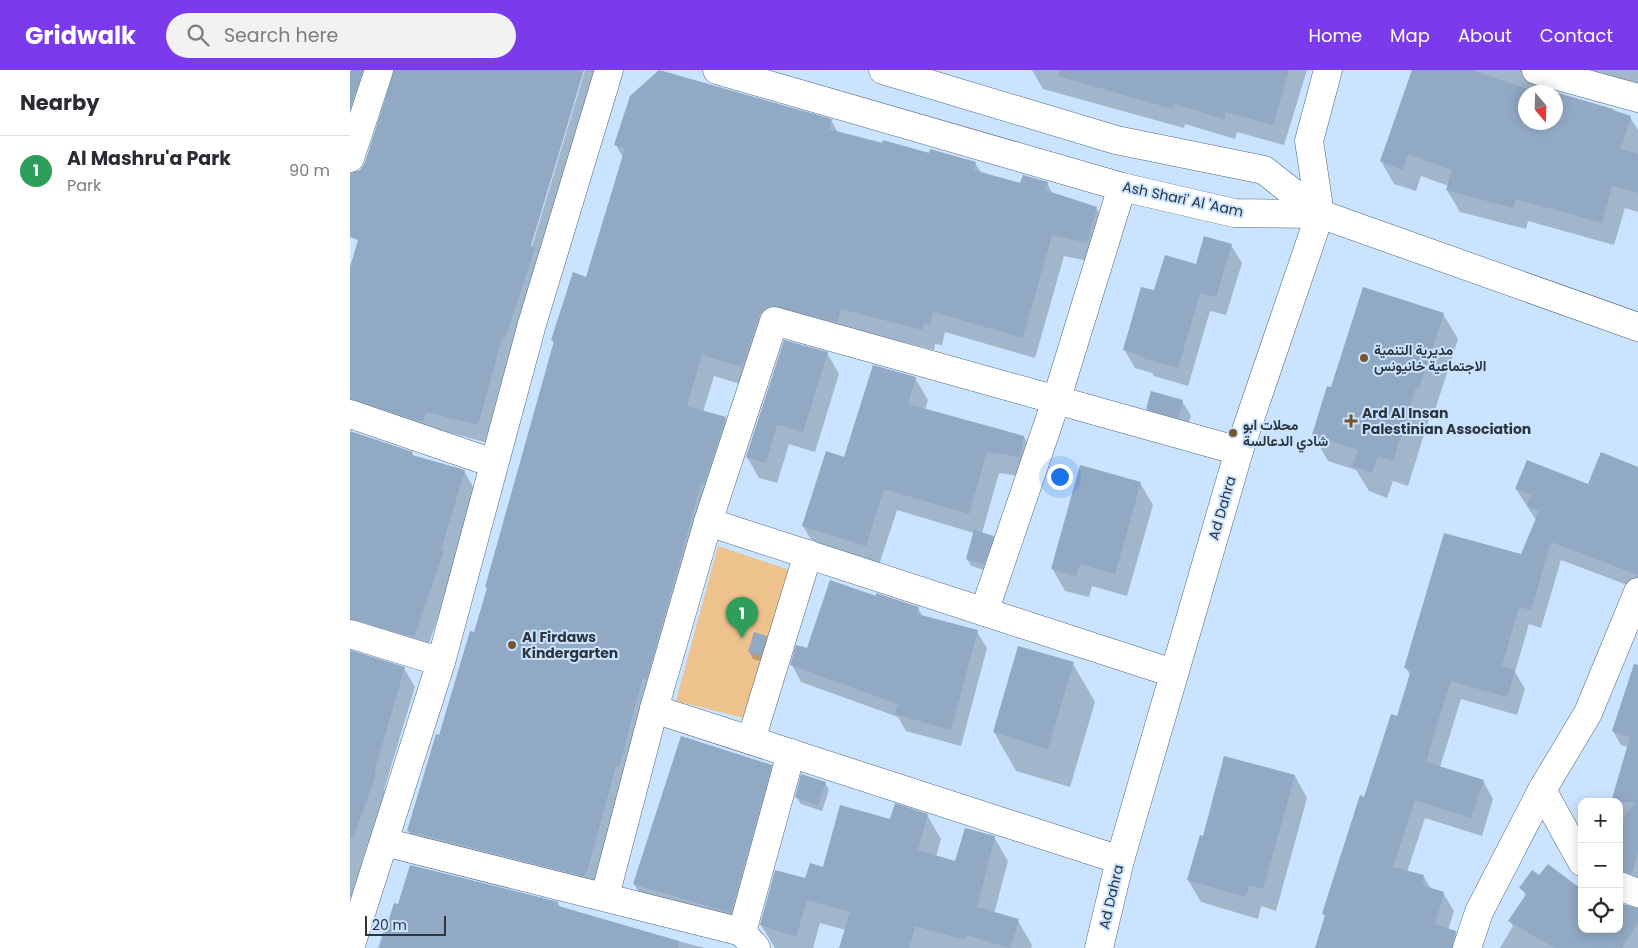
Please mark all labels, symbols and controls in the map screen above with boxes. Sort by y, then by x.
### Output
search box [166,13,516,58]
text: Gridwalk [25,19,136,52]
icon: search [184,21,212,49]
text: Search here [224,22,338,49]
text: Home [1308,23,1362,48]
text: Map [1390,23,1430,48]
text: About [1458,23,1512,48]
text: Contact [1540,23,1613,48]
north arrow [1518,85,1563,130]
text: Nearby [20,88,100,117]
text: Al Mashru'a Park [67,145,231,172]
text: 1 [33,159,39,182]
text: 90 m [289,159,330,182]
text: Park [67,174,101,197]
street label: Ash Shari' Al 'Aam [1121,176,1245,222]
place label: مديرية التنمية الاجتماعية خانيونس [1374,340,1486,376]
marker: مديرية التنمية الاجتماعية خانيونس [1358,352,1370,364]
place label: Ard Al Insan Palestinian Association [1362,403,1531,439]
marker: Ard Al Insan Palestinian Association [1344,414,1358,428]
place label: محلات ابو شادي الدعالسة [1243,415,1328,453]
marker: محلات ابو شادي الدعالسة [1227,427,1239,439]
your location [1047,464,1073,490]
street label: Ad Dahra [1203,474,1241,542]
pin: 1 [726,597,758,638]
place label: Al Firdaws Kindergarten [522,627,618,663]
marker: Al Firdaws Kindergarten [506,639,518,651]
map controls [1578,798,1623,933]
button: + [1578,798,1623,843]
button: − [1578,843,1623,888]
street label: Ad Dahra [1094,863,1128,931]
button: locate [1578,888,1623,933]
scale bar [365,913,446,936]
text: 20 m [372,915,407,935]

